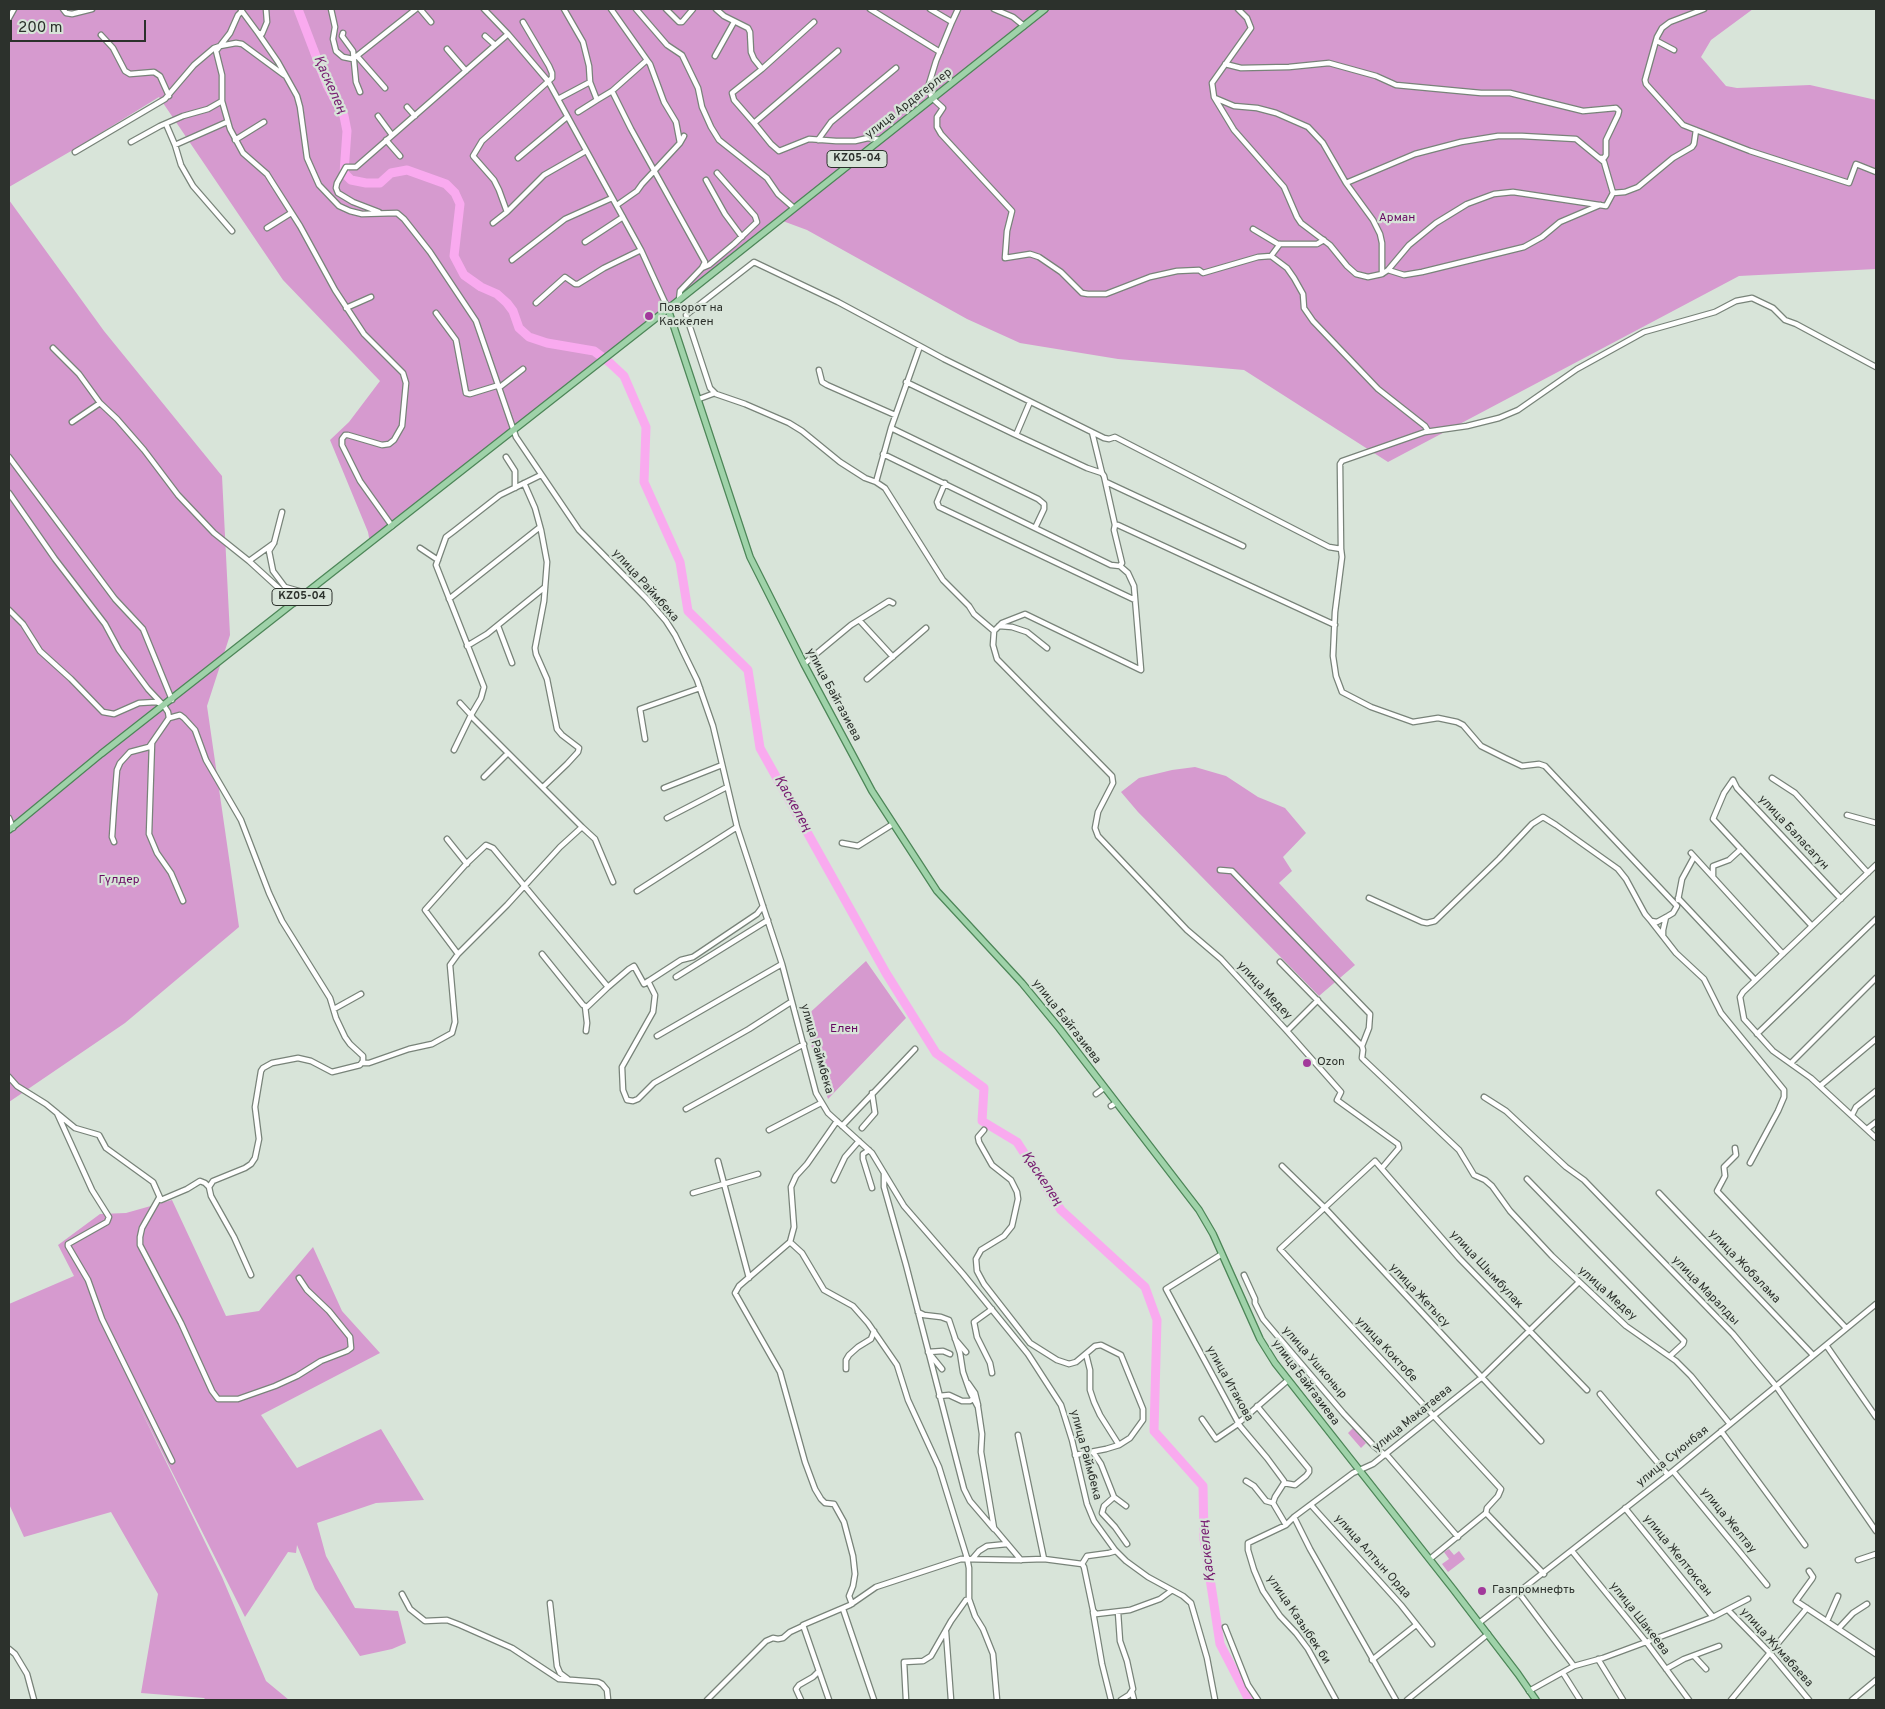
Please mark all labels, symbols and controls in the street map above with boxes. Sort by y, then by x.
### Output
scale bar [12,10,149,42]
text: 200 m [18,19,63,38]
water label: Қаскелең [309,53,349,117]
street label: улица Ардагерлер [863,66,955,142]
road number: KZ05-04 [827,150,887,168]
park label: Арман [1379,212,1415,226]
place label: Поворот на Каскелен [659,302,723,330]
marker: Поворот на Каскелен [643,310,655,322]
street label: улица Раймбека [609,547,681,625]
road number: KZ05-04 [272,588,332,606]
street label: улица Байгазиева [802,646,864,744]
water label: Қаскелең [770,773,814,835]
street label: улица Баласагун [1755,793,1831,873]
park label: Гүлдер [98,874,140,888]
street label: улица Медеу [1233,959,1295,1023]
street label: улица Байгазиева [1028,977,1104,1067]
street label: улица Раймбека [796,1002,836,1096]
park label: Елен [830,1023,858,1037]
place label: Ozon [1317,1056,1345,1070]
marker: Ozon [1301,1057,1313,1069]
water label: Қаскелең [1017,1149,1065,1209]
street label: улица Жобалама [1705,1227,1783,1307]
street label: улица Шымбулак [1446,1228,1526,1312]
street label: улица Маралды [1668,1253,1742,1329]
street label: улица Жетысу [1386,1261,1452,1331]
street label: улица Медеу [1575,1264,1639,1324]
street label: улица Коктобе [1352,1314,1420,1386]
street label: улица Ушконыр [1279,1324,1349,1402]
street label: улица Байгазиева [1268,1337,1342,1429]
street label: улица Итакова [1202,1344,1256,1424]
street label: улица Макатаева [1370,1383,1456,1455]
street label: улица Раймбека [1066,1408,1104,1502]
street label: улица Суюнбая [1634,1423,1712,1491]
street label: улица Желтау [1697,1485,1759,1557]
street label: улица Алтын Орда [1331,1512,1413,1602]
street label: улица Желтоксан [1640,1512,1714,1600]
water label: Қаскелең [1196,1519,1220,1583]
street label: улица Казыбек би [1263,1573,1333,1667]
street label: улица Шакеева [1606,1580,1672,1658]
place label: Газпромнефть [1492,1584,1575,1598]
marker: Газпромнефть [1476,1585,1488,1597]
street label: улица Жумабаева [1737,1605,1815,1691]

